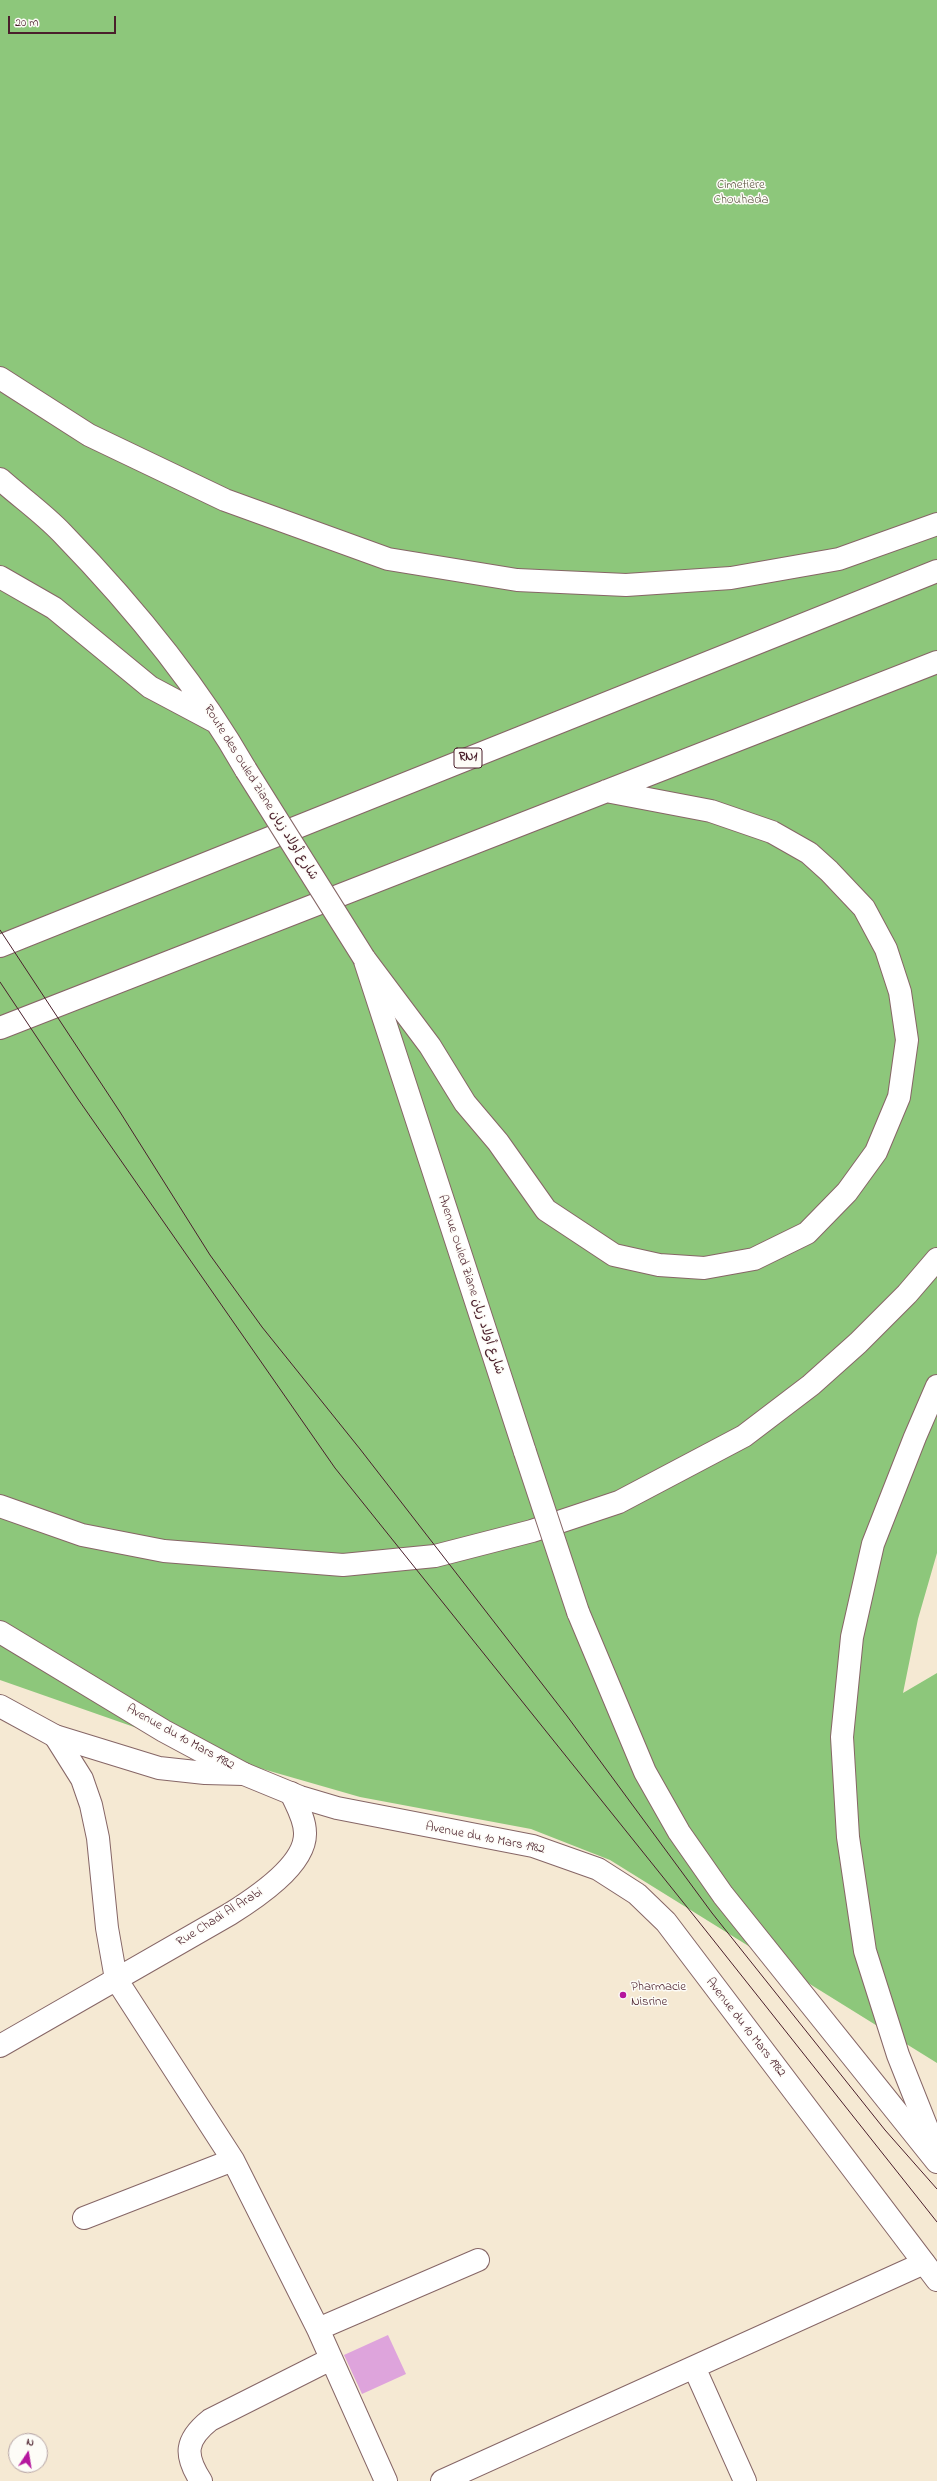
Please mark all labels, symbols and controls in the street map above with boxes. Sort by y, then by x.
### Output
scale bar [10,8,118,34]
text: 20 m [15,14,38,32]
park label: Cimetière Chouhada [714,178,768,209]
street label: Route des Ouled Ziane شارع أولاد زيان [199,702,321,884]
road number: RN1 [454,748,482,768]
street label: Avenue Ouled Ziane شارع أولاد زيان [433,1193,507,1377]
street label: Avenue du 10 Mars 1982 [123,1702,237,1774]
street label: Avenue du 10 Mars 1982 [424,1820,546,1858]
street label: Rue Chadi Al Arabi [174,1885,266,1951]
street label: Avenue du 10 Mars 1982 [702,1975,788,2081]
place label: Pharmacie Nisrine [631,1980,686,2011]
marker: Pharmacie Nisrine [618,1990,628,2000]
north arrow [8,2433,48,2473]
text: N [25,2434,36,2451]

